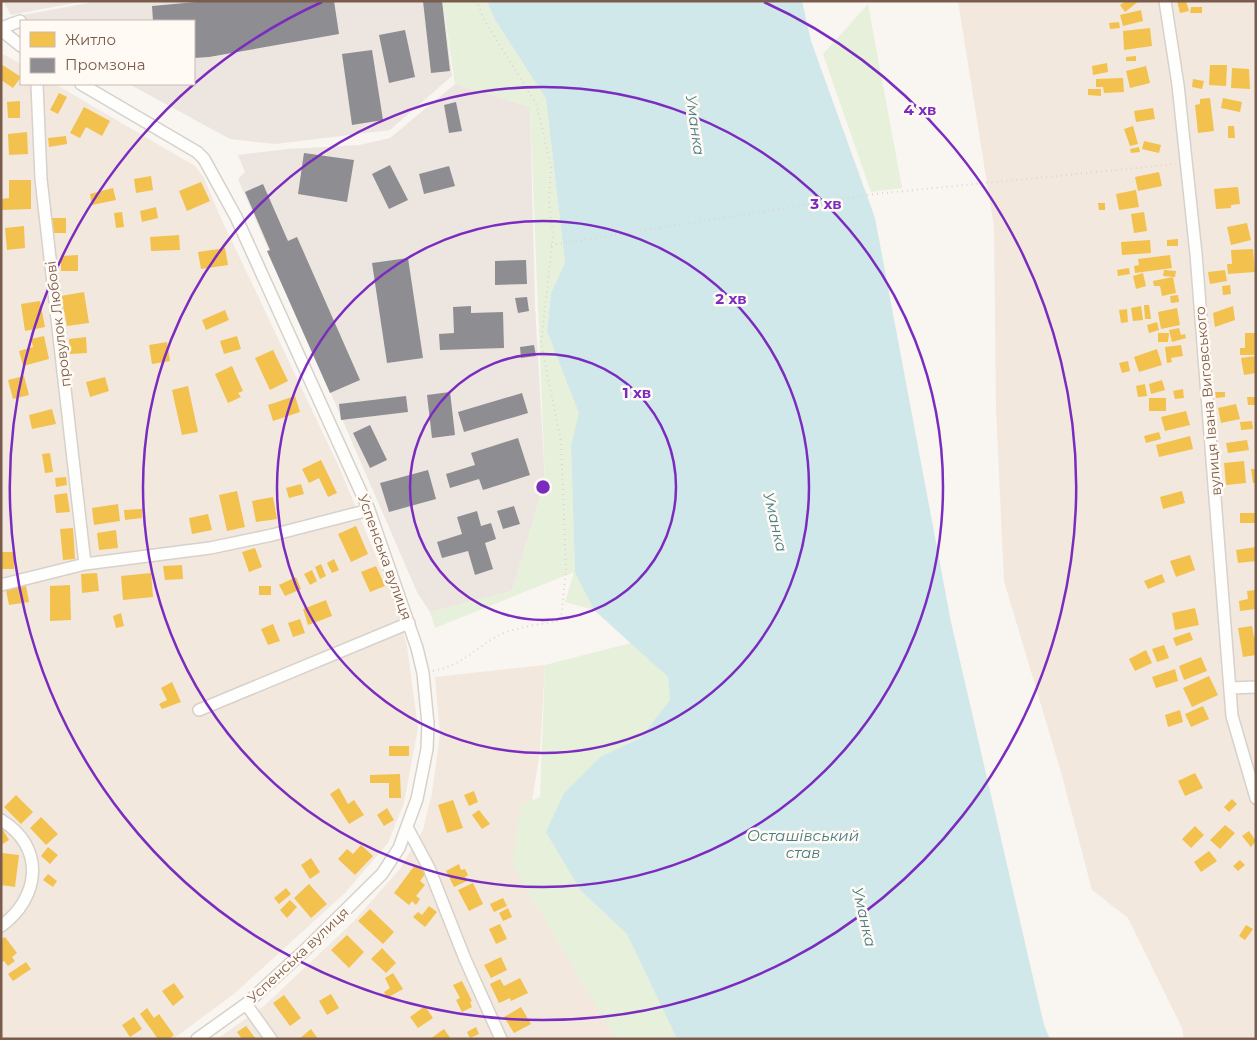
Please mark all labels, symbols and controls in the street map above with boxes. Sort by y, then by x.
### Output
legend [20,20,195,85]
text: Житло [65,30,116,49]
text: Промзона [65,55,145,74]
water label: Уманка [682,94,709,156]
text: 4 хв [904,100,936,119]
text: 3 хв [809,194,842,213]
street label: провулок Любові [41,260,75,388]
text: 2 хв [715,289,747,308]
street label: вулиця Івана Виговського [1191,305,1225,496]
text: 1 хв [623,383,651,402]
centre of rings [534,478,552,496]
water label: Уманка [759,490,792,554]
street label: Успенська вулиця [354,492,416,622]
water label: Осташівський став [747,826,859,862]
water label: Уманка [848,885,881,949]
street label: Успенська вулиця [243,903,353,1007]

